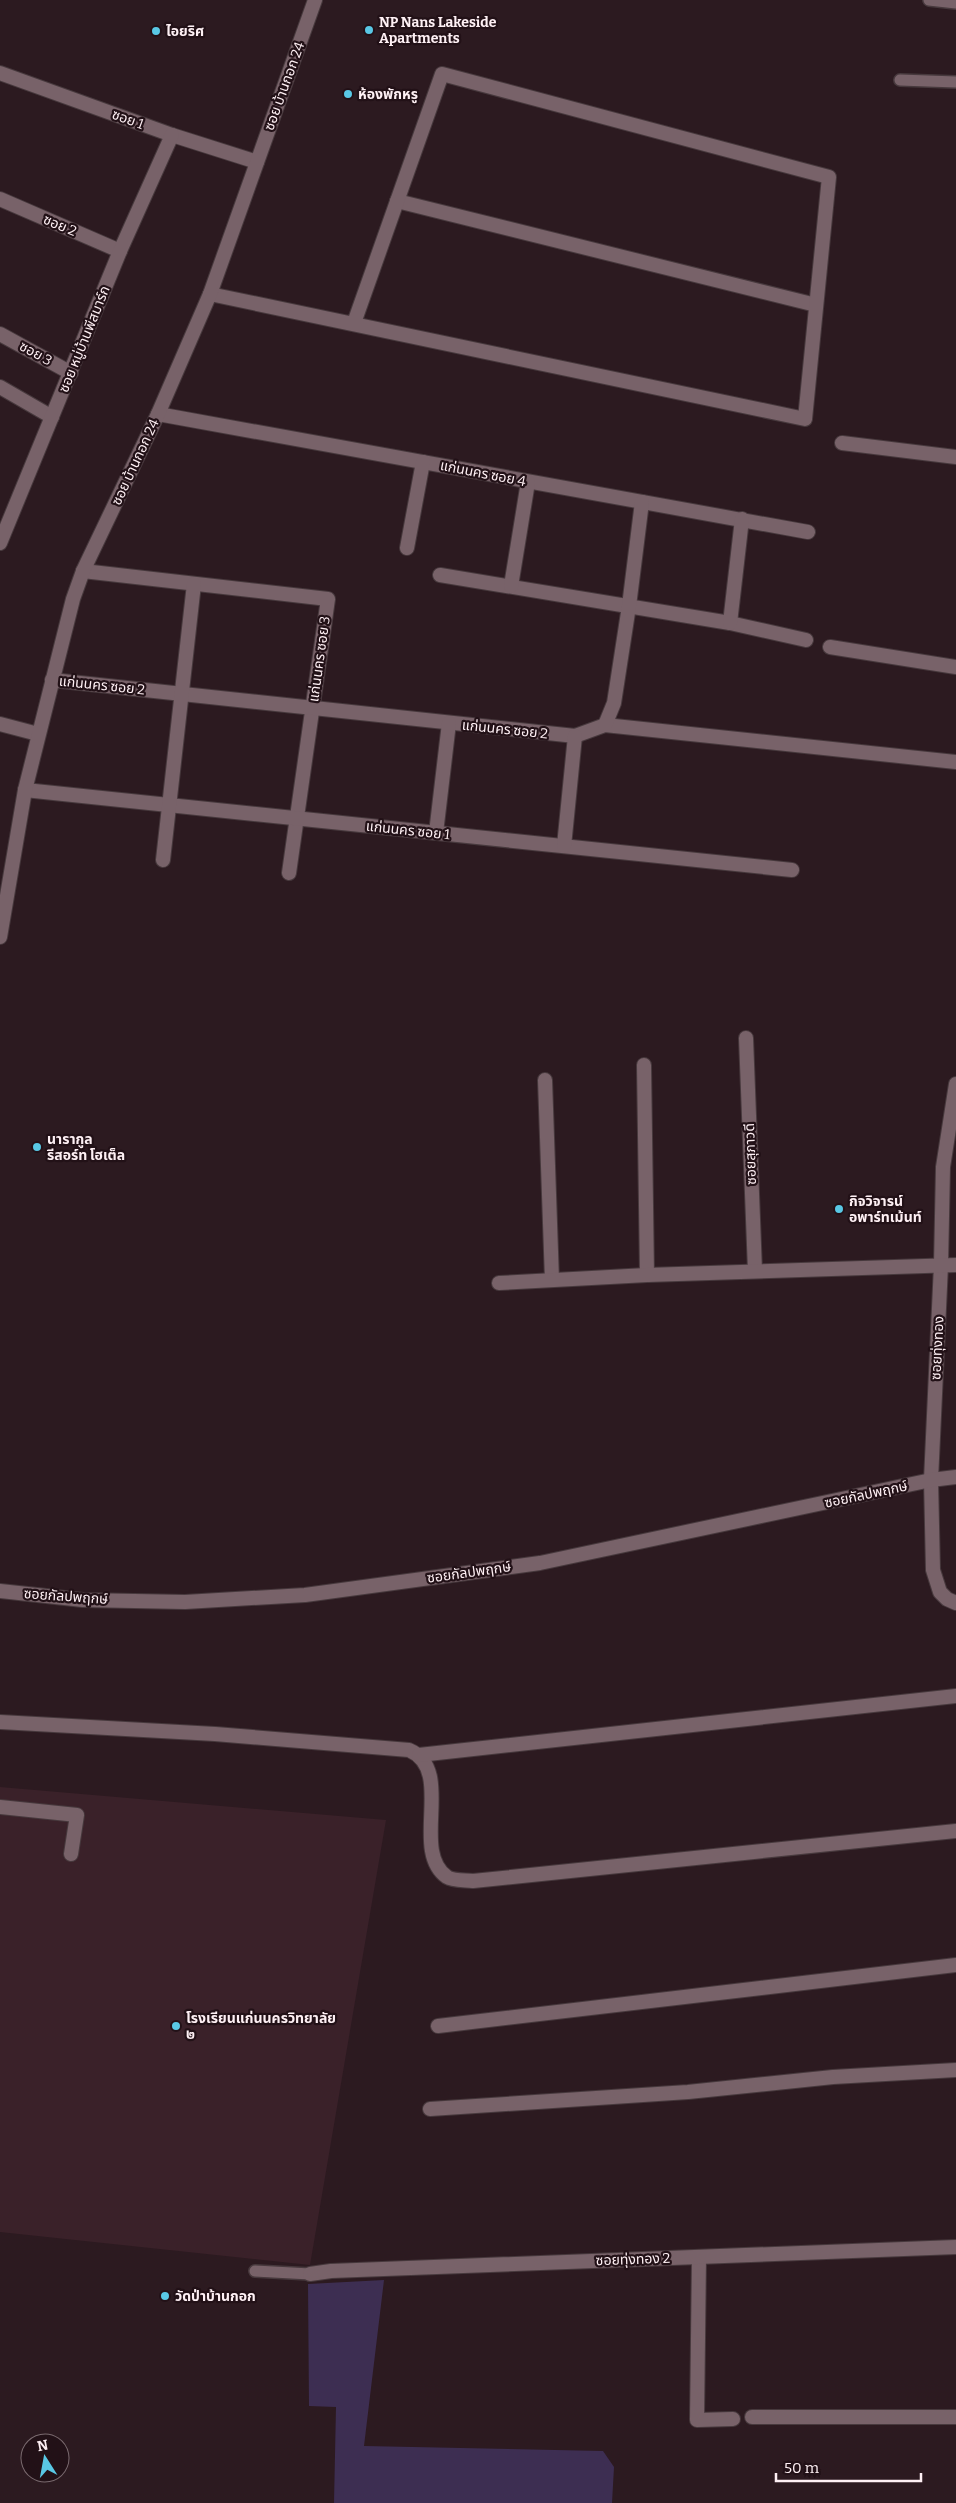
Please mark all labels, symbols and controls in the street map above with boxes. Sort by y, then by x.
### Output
place label: NP Nans Lakeside Apartments [379,14,497,47]
place label: ไอยริศ [166,23,204,40]
marker: NP Nans Lakeside Apartments [363,24,375,36]
marker: ไอยริศ [150,25,162,37]
street label: ซอย บ้านกอก 24 [261,40,308,133]
place label: ห้องพักหรู [358,86,418,104]
marker: ห้องพักหรู [342,88,354,100]
street label: ซอย 1 [110,106,146,133]
street label: ซอย 2 [41,211,79,240]
street label: ซอย หมู่บ้านพีสมาร์ก [55,283,114,395]
street label: ซอย 3 [16,338,55,369]
street label: ซอย บ้านกอก 24 [108,416,163,508]
street label: แก่นนคร ซอย 4 [439,457,527,490]
street label: แก่นนคร ซอย 3 [305,615,334,703]
street label: แก่นนคร ซอย 2 [58,673,146,698]
street label: แก่นนคร ซอย 2 [461,717,549,742]
street label: แก่นนคร ซอย 1 [365,818,451,843]
street label: ซอยสุภาวดี [741,1123,760,1185]
place label: นารากูล รีสอร์ท โฮเต็ล [46,1131,125,1164]
marker: นารากูล รีสอร์ท โฮเต็ล [31,1141,43,1153]
place label: กิจวิจารน์ อพาร์ทเม้นท์ [849,1193,922,1226]
marker: กิจวิจารน์ อพาร์ทเม้นท์ [833,1203,845,1215]
street label: ซอยทุ่งทอง [927,1315,948,1381]
street label: ซอยกัลปพฤกษ์ [823,1477,909,1512]
street label: ซอยกัลปพฤกษ์ [426,1558,512,1587]
street label: ซอยกัลปพฤกษ์ [23,1585,109,1608]
place label: โรงเรียนแก่นนครวิทยาลัย ๒ [186,2010,336,2043]
marker: โรงเรียนแก่นนครวิทยาลัย ๒ [170,2020,182,2032]
street label: ซอยทุ่งทอง 2 [595,2250,671,2269]
place label: วัดป่าบ้านกอก [175,2288,256,2305]
marker: วัดป่าบ้านกอก [159,2290,171,2302]
north arrow [20,2433,70,2483]
text: N [36,2436,50,2455]
scale bar [776,2450,921,2482]
text: 50 m [784,2459,820,2477]

